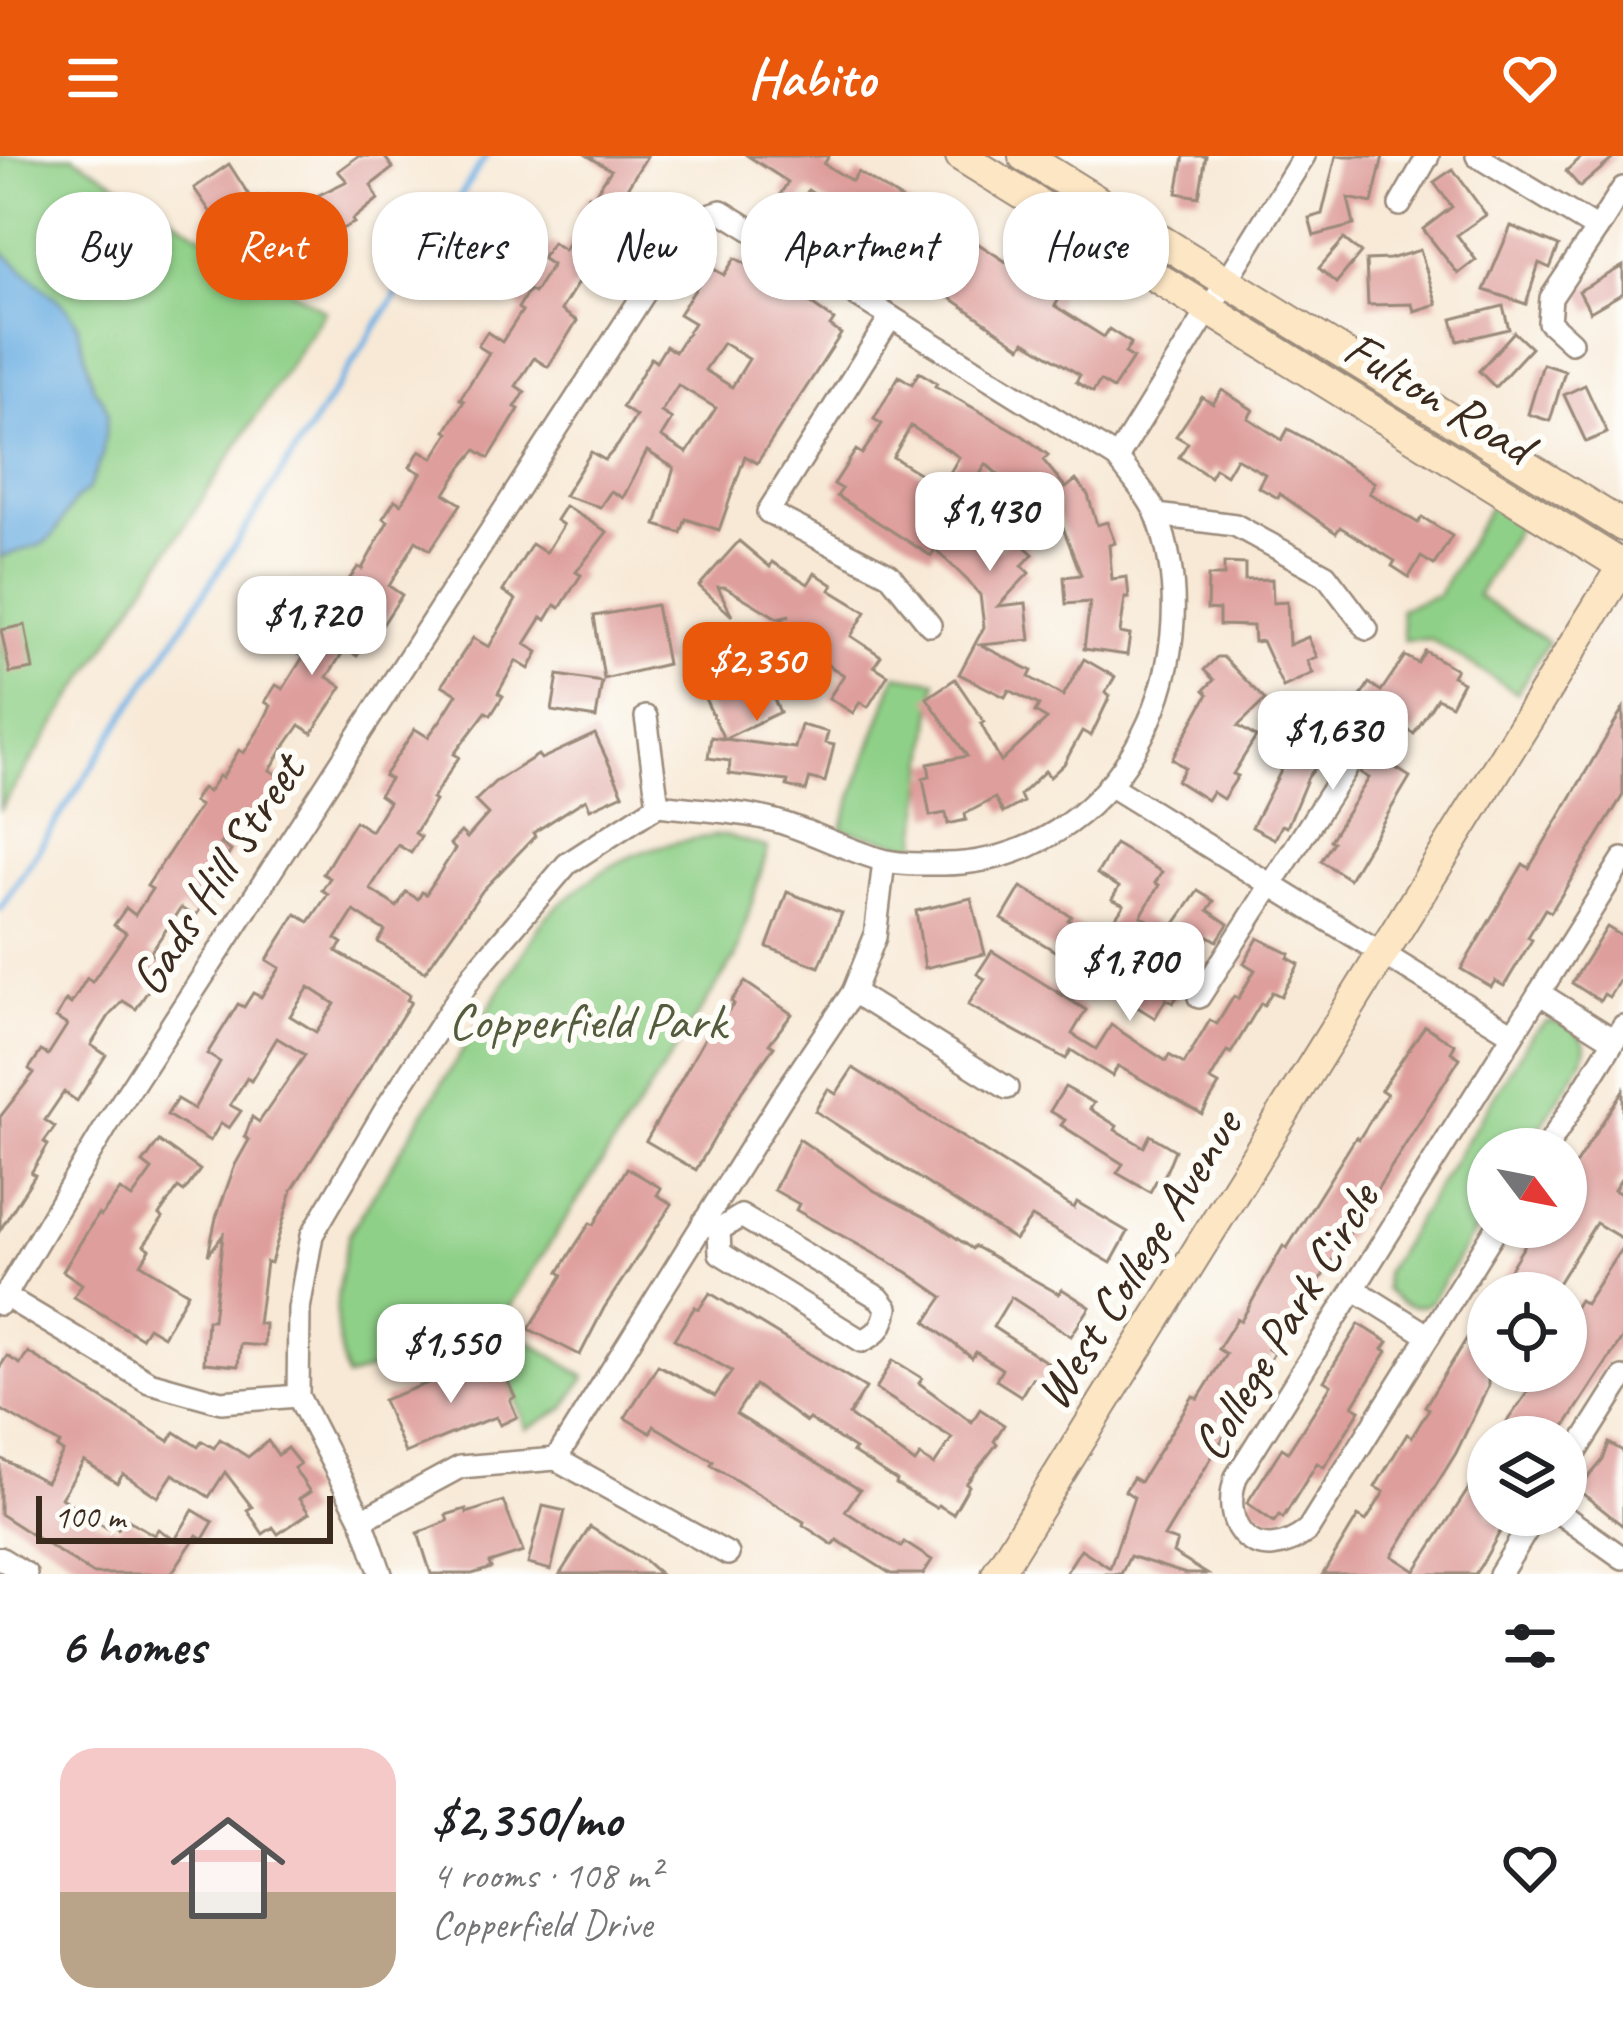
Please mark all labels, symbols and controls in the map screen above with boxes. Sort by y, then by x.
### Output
text: Habito [748,44,875,112]
icon: menu [60,45,126,111]
icon: heart [1497,45,1563,111]
chip: Buy [36,192,172,300]
chip: Rent [196,192,348,300]
chip: Filters [372,192,548,300]
chip: New [572,192,717,300]
chip: Apartment [741,192,979,300]
chip: House [1003,192,1169,300]
street label: Fulton Road [1333,316,1550,481]
pin: $1,430 [892,472,1088,574]
text: $1,430 [942,486,1038,535]
pin: $1,720 [214,576,410,678]
text: $1,720 [264,590,360,639]
pin: $2,350 [659,622,855,724]
text: $2,350 [710,636,804,685]
pin: $1,630 [1235,691,1431,793]
text: $1,630 [1285,705,1381,754]
street label: Gads Hill Street [115,738,321,1007]
pin: $1,700 [1032,922,1228,1024]
text: $1,700 [1082,936,1178,985]
park label: Copperfield Park [448,989,729,1053]
street label: West College Avenue [1020,1095,1257,1421]
north arrow [1467,1128,1587,1248]
map controls [1467,1128,1587,1536]
street label: College Park Circle [1177,1168,1394,1472]
button: locate [1467,1272,1587,1392]
pin: $1,550 [353,1304,549,1406]
text: $1,550 [404,1318,498,1367]
button: layers [1467,1416,1587,1536]
scale bar [36,1490,333,1543]
text: 100 m [54,1496,125,1538]
icon: filters [1497,1613,1563,1679]
text: 6 homes [60,1614,205,1678]
text: $2,350/mo [432,1787,621,1851]
icon: home [156,1796,300,1940]
icon: heart [1497,1835,1563,1901]
text: 4 rooms · 108 m² [432,1851,660,1900]
text: Copperfield Drive [432,1900,652,1949]

